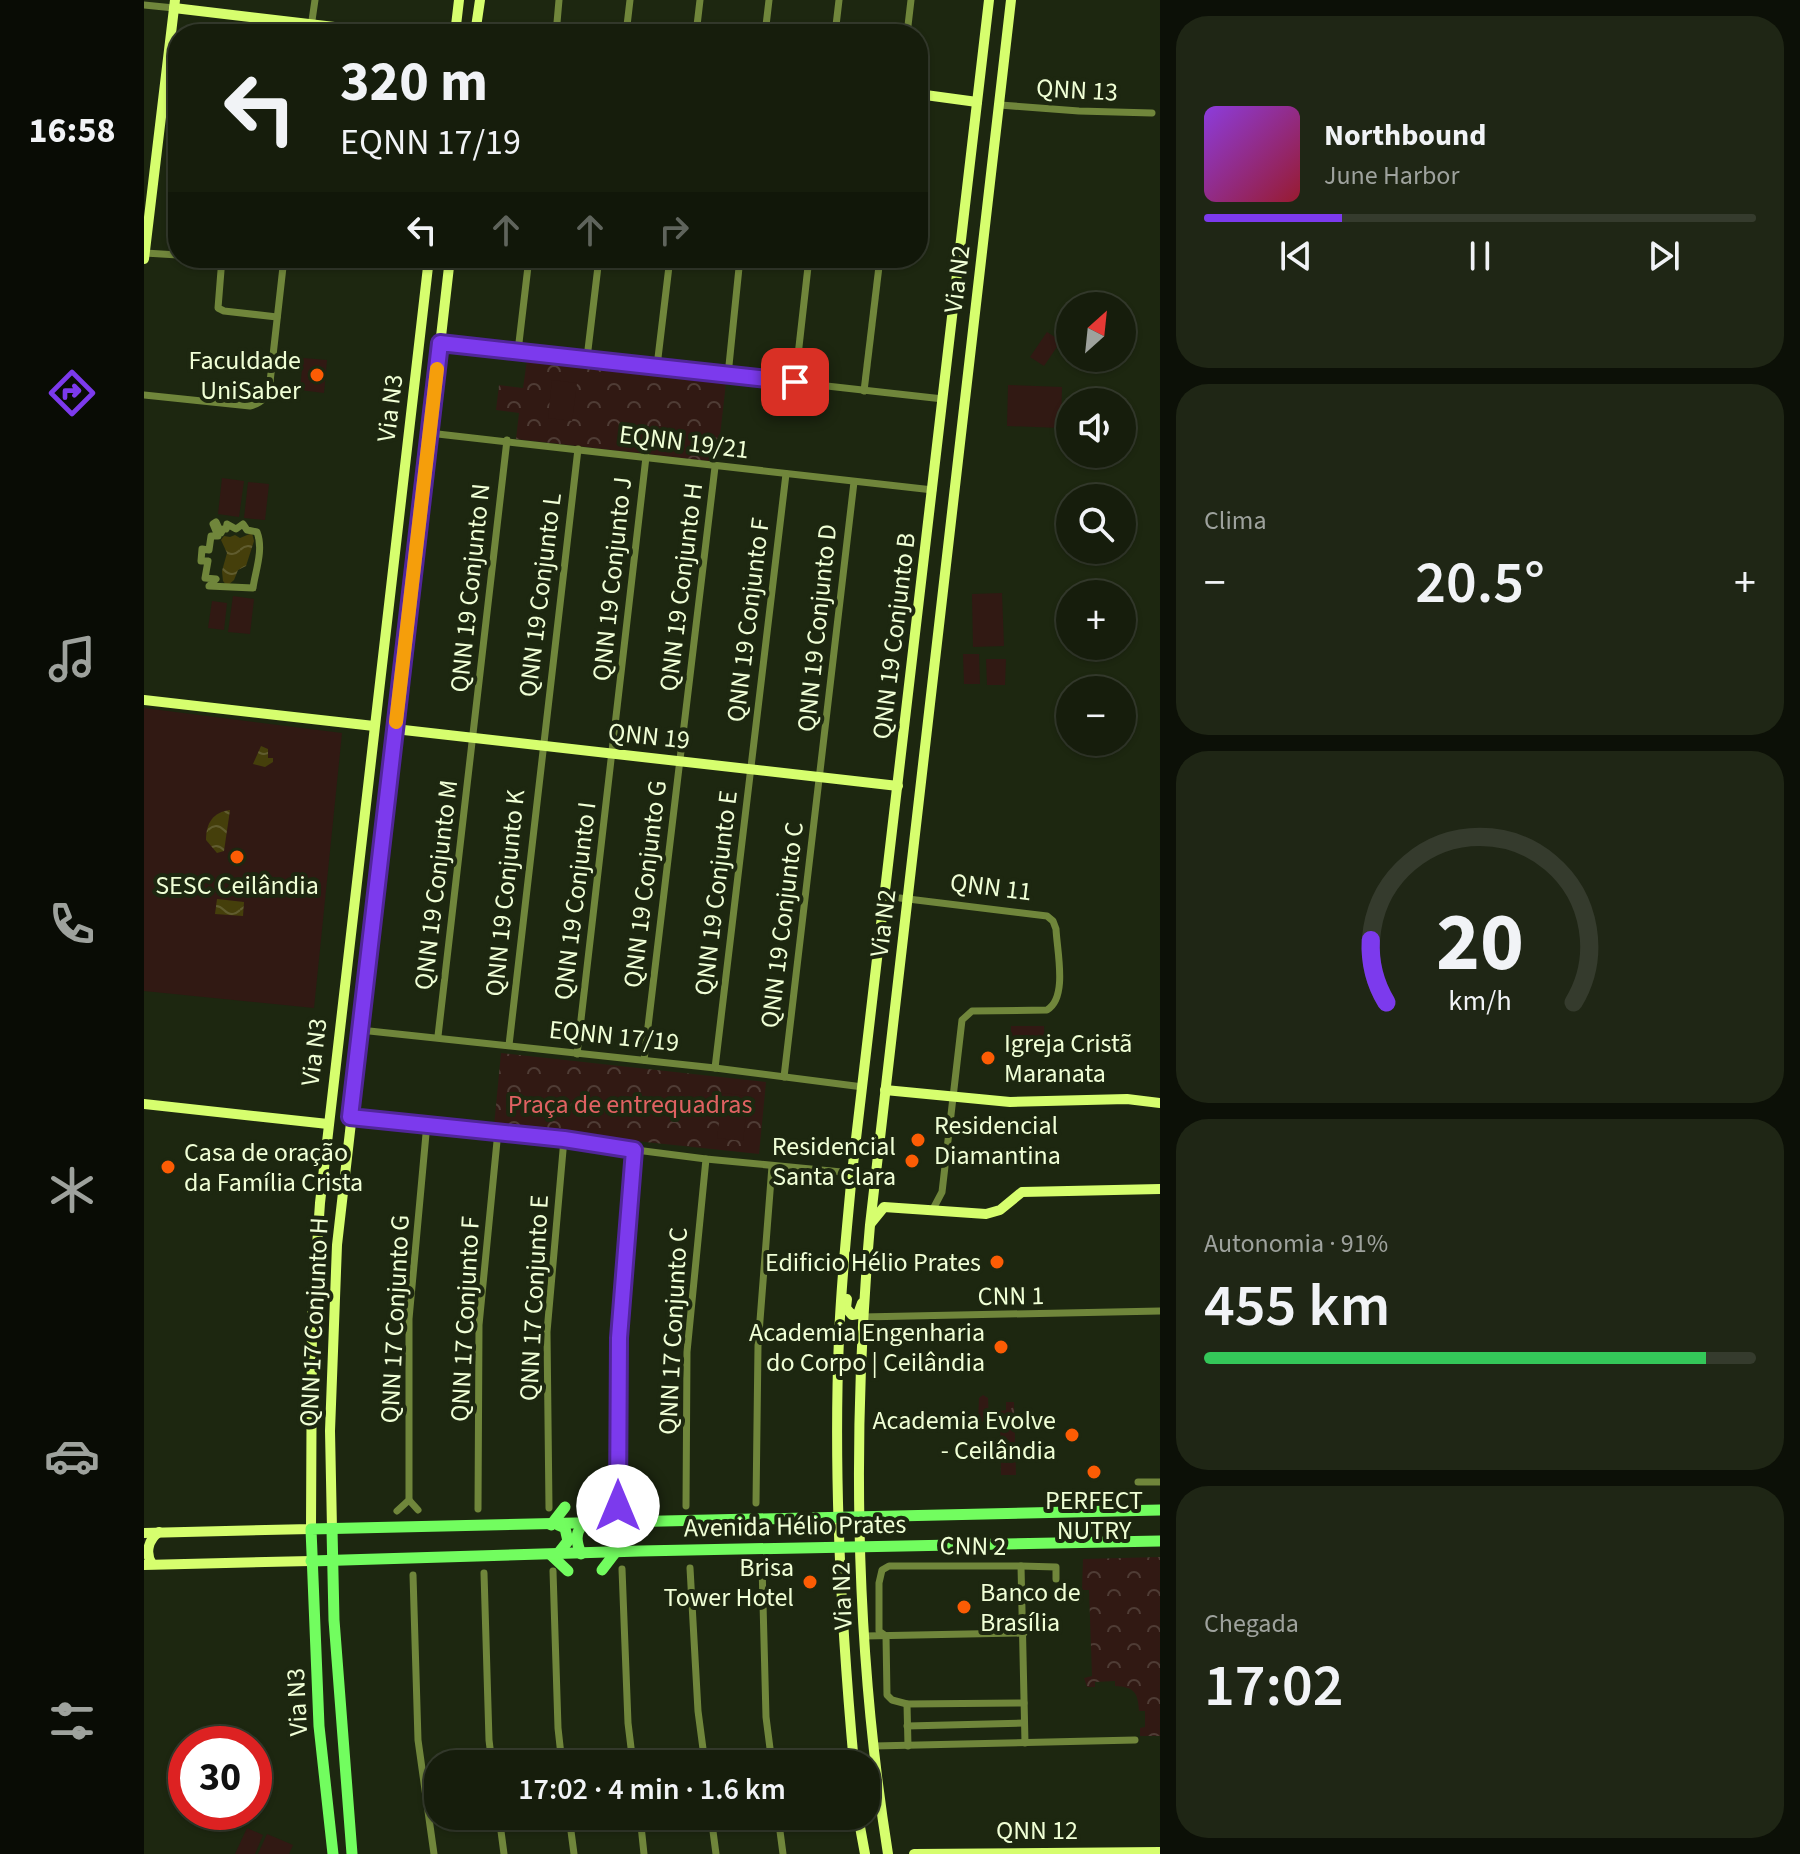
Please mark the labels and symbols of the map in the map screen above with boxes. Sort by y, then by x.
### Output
street label: QNN 13 [1035,69,1119,111]
street label: Via N2 [935,243,979,315]
north arrow [1056,292,1136,372]
place label: Faculdade UniSaber [188,342,302,409]
pin [761,348,829,416]
marker: Faculdade UniSaber [308,366,326,384]
street label: Via N3 [368,372,412,444]
street label: EQNN 19/21 [617,416,751,468]
street label: QNN 19 Conjunto J [583,475,641,683]
street label: QNN 19 Conjunto H [650,481,712,693]
street label: QNN 19 Conjunto N [441,482,499,694]
street label: QNN 19 Conjunto L [509,491,571,699]
street label: QNN 19 Conjunto F [717,516,779,724]
street label: QNN 19 Conjunto D [788,522,846,734]
street label: QNN 19 Conjunto B [863,530,925,742]
street label: QNN 19 [606,713,692,759]
street label: QNN 19 Conjunto M [405,778,467,992]
street label: QNN 19 Conjunto G [614,778,676,990]
street label: QNN 19 Conjunto K [476,788,534,998]
street label: QNN 19 Conjunto E [685,788,747,998]
street label: QNN 19 Conjunto I [544,800,606,1002]
street label: QNN 19 Conjunto C [751,820,813,1030]
marker: SESC Ceilândia [228,848,246,866]
street label: QNN 11 [948,864,1034,910]
place label: SESC Ceilândia [155,867,319,904]
street label: Via N2 [861,887,905,959]
street label: EQNN 17/19 [547,1011,681,1061]
street label: Via N3 [292,1016,336,1088]
place label: Igreja Cristã Maranata [1004,1025,1132,1092]
marker: Igreja Cristã Maranata [979,1049,997,1067]
park label: Praça de entrequadras [508,1086,752,1123]
place label: Residencial Diamantina [934,1107,1061,1174]
place label: Residencial Santa Clara [772,1128,896,1195]
marker: Residencial Diamantina [909,1131,927,1149]
place label: Casa de oração da Família Crista [184,1134,363,1201]
marker: Residencial Santa Clara [903,1152,921,1170]
marker: Casa de oração da Família Crista [159,1158,177,1176]
street label: QNN 17 Conjunto E [510,1194,558,1402]
street label: QNN 17 Conjunto G [371,1214,419,1424]
street label: QNN 17 Conjunto F [441,1215,489,1423]
street label: QNN 17 Conjunto H [290,1216,338,1428]
street label: QNN 17 Conjunto C [649,1226,697,1436]
place label: Edificio Hélio Prates [765,1244,981,1281]
marker: Edificio Hélio Prates [988,1253,1006,1271]
street label: CNN 1 [977,1277,1045,1315]
place label: Academia Engenharia do Corpo | Ceilândia [749,1314,985,1381]
marker: Academia Engenharia do Corpo | Ceilândia [992,1338,1010,1356]
place label: Academia Evolve - Ceilândia [872,1402,1056,1469]
marker: Academia Evolve - Ceilândia [1063,1426,1081,1444]
marker: PERFECT NUTRY [1085,1463,1103,1481]
position arrow [576,1464,660,1548]
place label: PERFECT NUTRY [1045,1482,1143,1549]
street label: Avenida Hélio Prates [683,1506,907,1546]
street label: CNN 2 [939,1527,1007,1565]
place label: Brisa Tower Hotel [664,1549,794,1616]
street label: Via N2 [822,1561,862,1631]
marker: Brisa Tower Hotel [801,1573,819,1591]
place label: Banco de Brasília [980,1574,1081,1641]
marker: Banco de Brasília [955,1598,973,1616]
street label: Via N3 [277,1667,317,1737]
speed limit sign: 30 [168,1726,272,1830]
street label: QNN 12 [996,1812,1078,1849]

